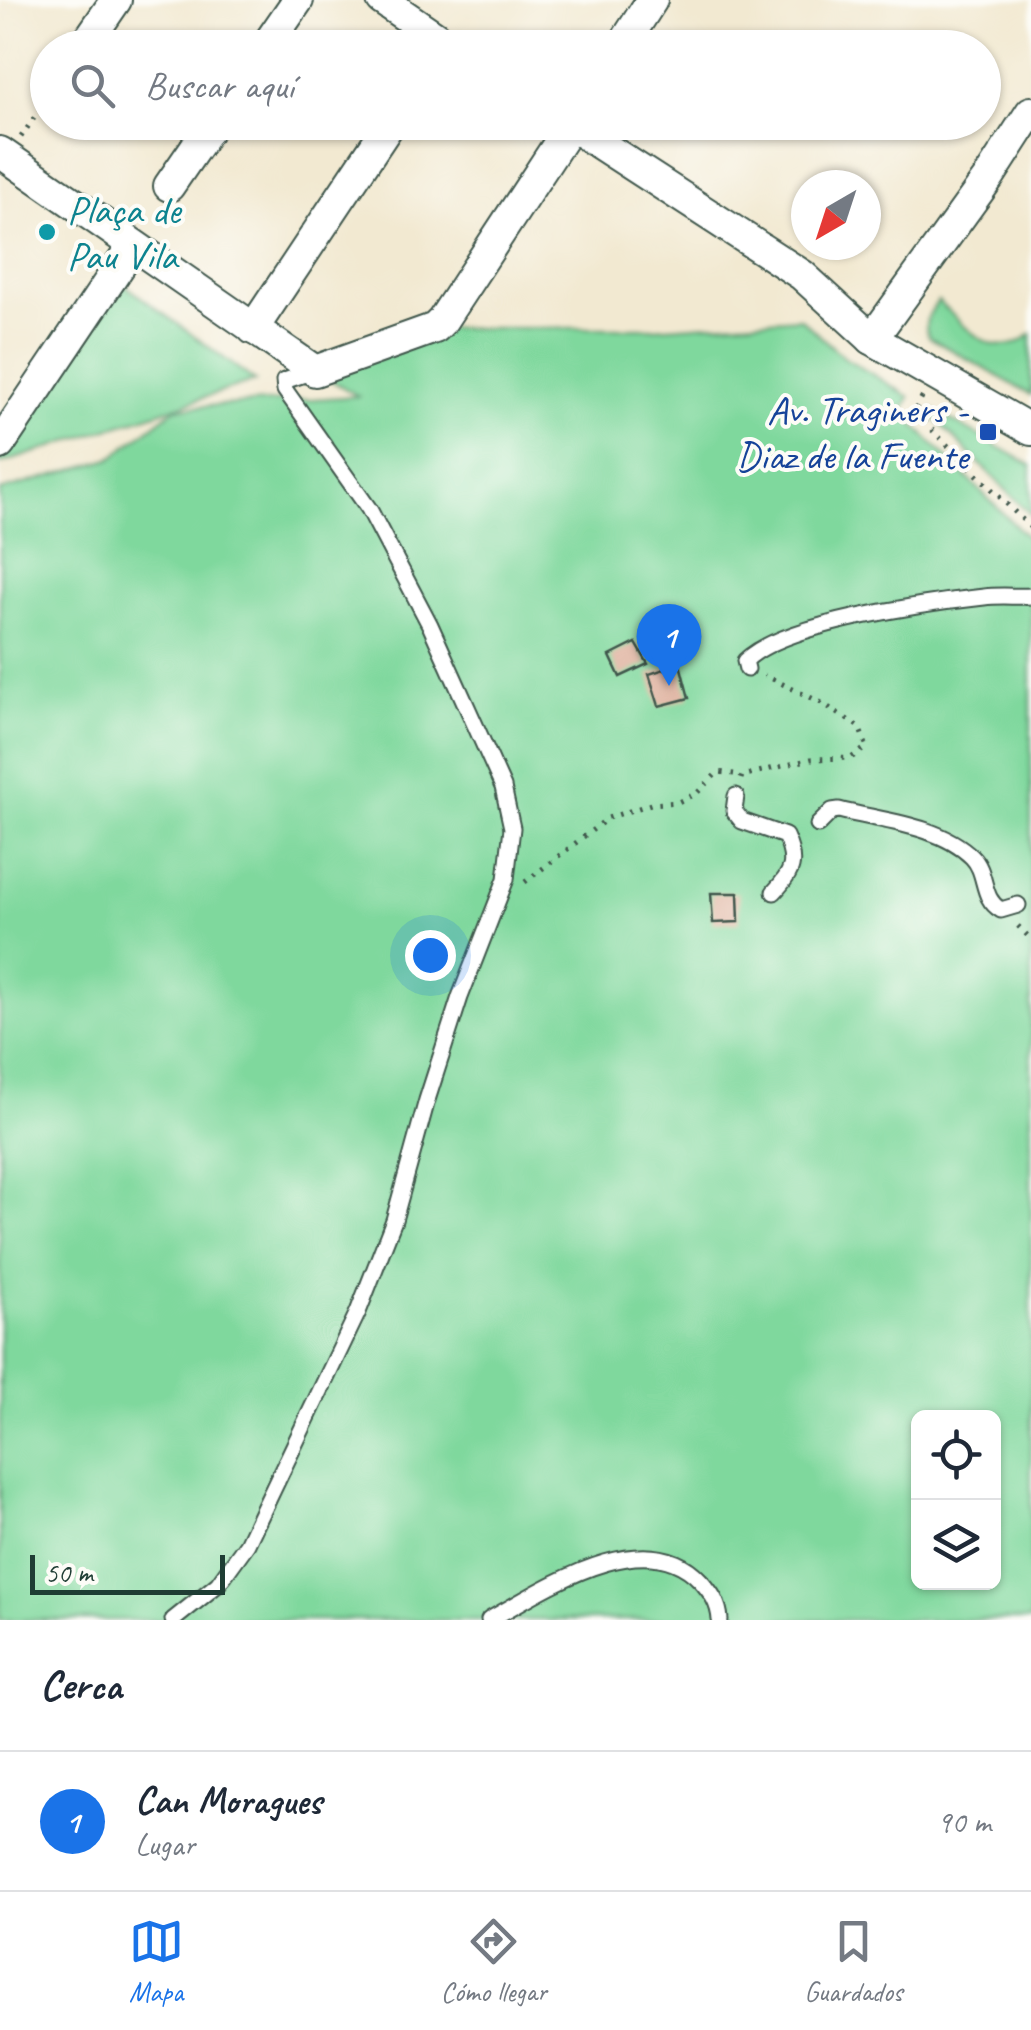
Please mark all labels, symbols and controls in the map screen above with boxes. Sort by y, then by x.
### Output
search box [30,30,1001,140]
icon: search [65,58,120,113]
text: Buscar aquí [145,62,294,109]
north arrow [791,170,881,260]
place label: Plaça de Pau Vila [67,185,183,281]
marker: Plaça de Pau Vila [36,221,58,243]
place label: Av. Traginers - Diaz de la Fuente [736,385,971,481]
marker: Av. Traginers - Diaz de la Fuente [977,421,999,443]
pin: 1 [636,604,702,686]
your location [405,930,456,981]
map controls [911,1410,1001,1590]
button: locate [911,1410,1001,1500]
button: layers [911,1500,1001,1590]
scale bar [30,1550,225,1594]
text: 50 m [45,1555,93,1590]
text: Cerca [40,1659,122,1712]
text: Can Moragues [135,1777,322,1824]
text: 1 [65,1801,80,1842]
text: 90 m [937,1801,991,1842]
text: Lugar [135,1824,195,1865]
tab: Mapa [129,1914,184,2009]
tab: Cómo llegar [441,1914,547,2009]
tab: Guardados [804,1914,902,2009]

